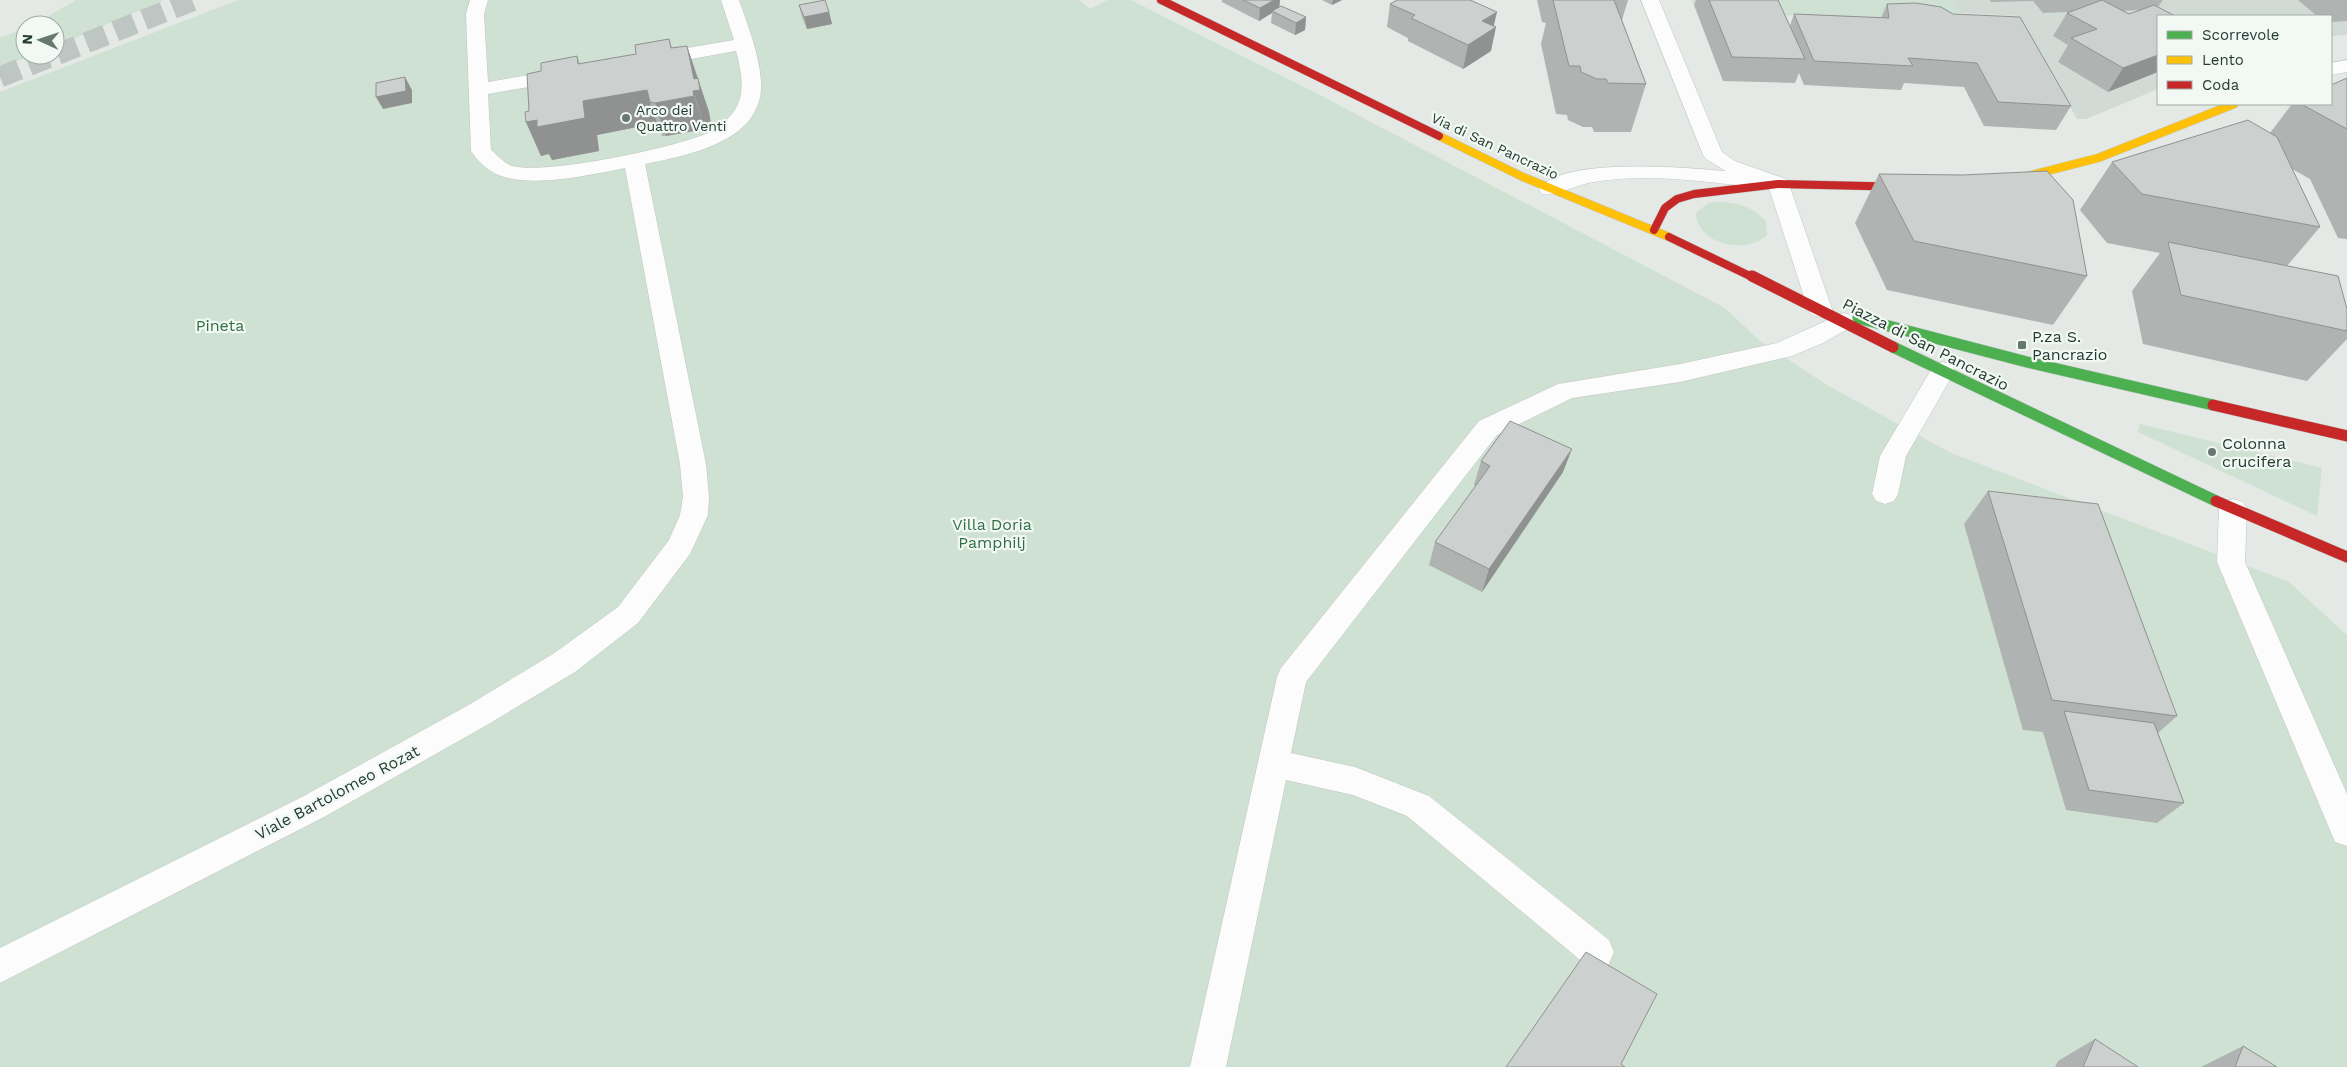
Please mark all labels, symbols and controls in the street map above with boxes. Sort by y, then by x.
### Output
north arrow [15,15,65,65]
legend [2157,15,2332,105]
text: Scorrevole [2202,26,2280,44]
text: N [19,34,35,45]
text: Lento [2202,51,2244,69]
text: Coda [2202,76,2240,94]
place label: Arco dei Quattro Venti [636,102,726,134]
street label: Via di San Pancrazio [1429,109,1561,183]
marker: Arco dei Quattro Venti [620,112,632,124]
street label: Piazza di San Pancrazio [1839,294,2012,395]
park label: Pineta [196,316,244,335]
place label: P.za S. Pancrazio [2032,327,2107,364]
marker: P.za S. Pancrazio [2016,339,2028,351]
place label: Colonna crucifera [2222,434,2291,471]
marker: Colonna crucifera [2206,446,2218,458]
park label: Villa Doria Pamphilj [952,515,1032,552]
street label: Viale Bartolomeo Rozat [252,741,423,844]

